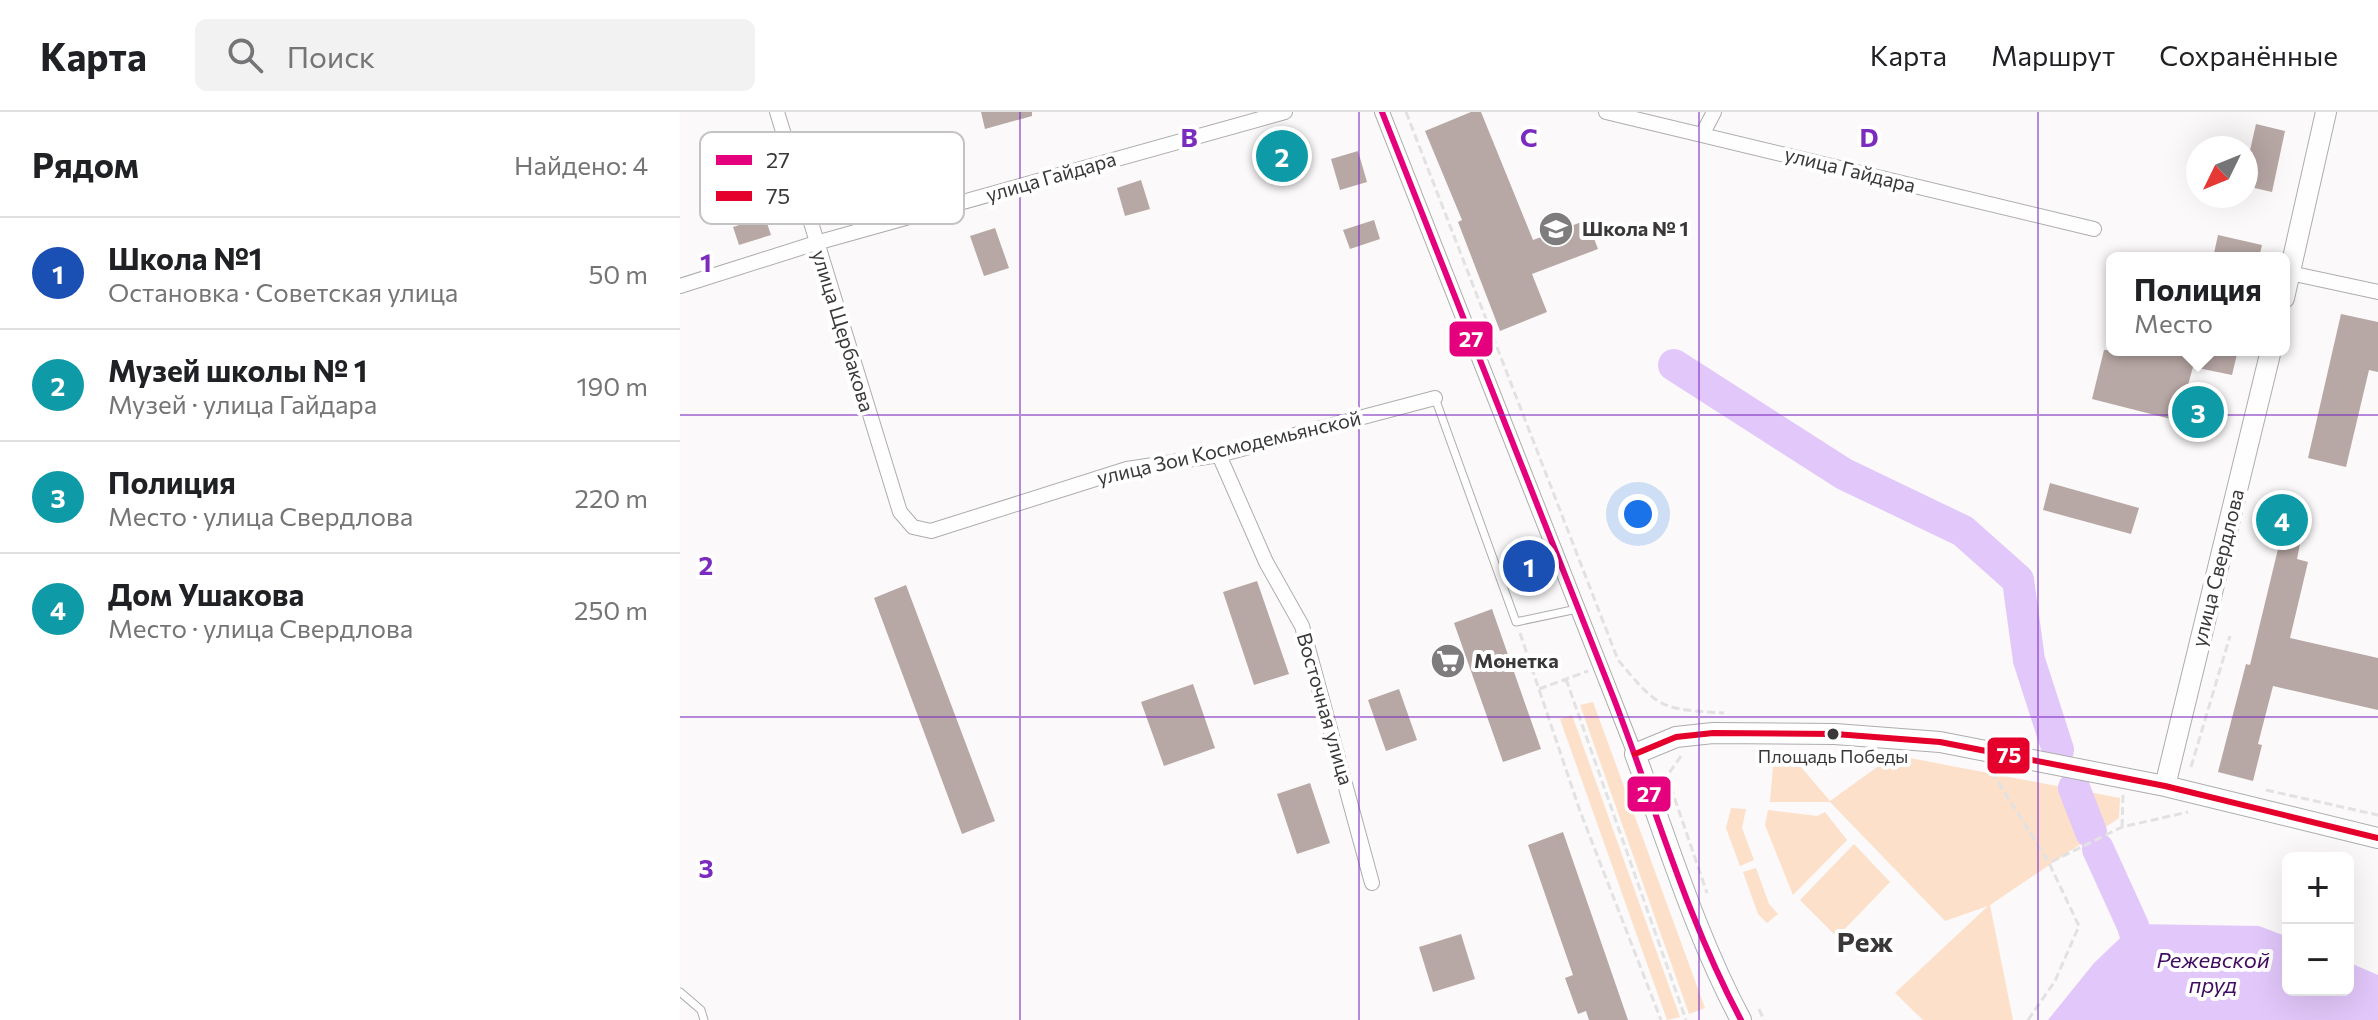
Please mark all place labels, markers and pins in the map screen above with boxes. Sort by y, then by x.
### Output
pin: 2 [1256,126,1308,186]
school or university icon: Школа № 1 [1537,210,1575,248]
place label: Школа № 1 [1582,216,1689,240]
pin: 3 [2172,382,2224,442]
pin: 4 [2256,490,2308,550]
pin: 1 [1503,536,1555,596]
supermarket icon: Монетка [1429,642,1467,680]
place label: Монетка [1474,648,1559,672]
marker: Площадь Победы [1825,726,1841,742]
place label: Площадь Победы [1758,745,1908,767]

